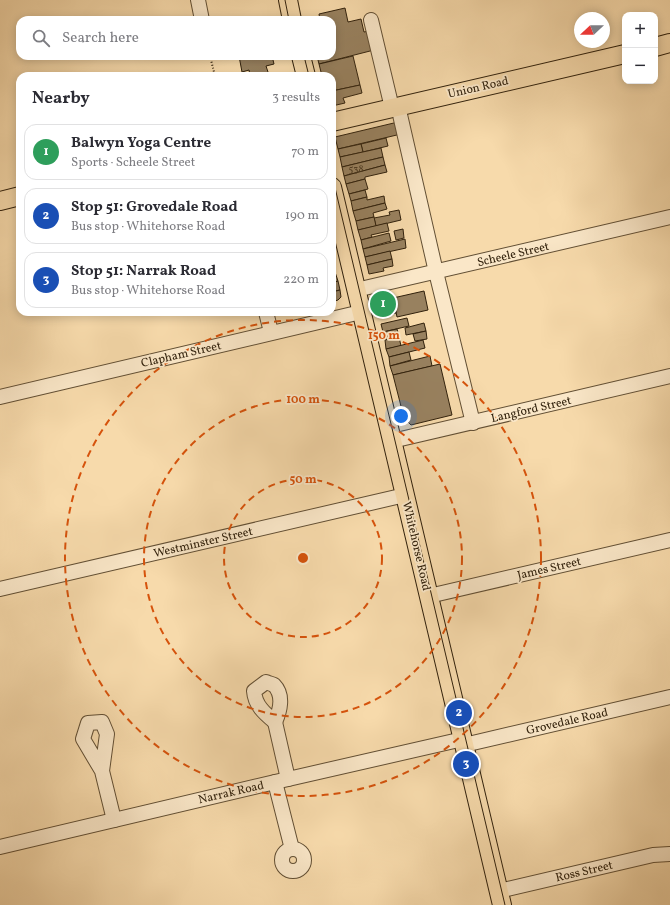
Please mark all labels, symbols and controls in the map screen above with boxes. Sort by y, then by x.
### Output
north arrow [574,12,610,48]
map controls [622,12,658,84]
button: + [622,12,658,48]
search box [16,16,336,60]
icon: search [30,27,52,49]
text: Search here [62,28,139,49]
button: − [622,48,658,84]
street label: Union Road [446,73,510,103]
text: Nearby [32,87,90,110]
text: 3 results [272,89,320,107]
text: Balwyn Yoga Centre [71,133,211,154]
text: 1 [43,143,49,161]
text: 70 m [291,143,319,161]
text: Sports · Scheele Street [71,154,195,172]
house number: 538 [348,162,364,176]
text: Stop 51: Grovedale Road [71,197,238,218]
text: 2 [43,207,49,225]
text: 190 m [285,207,319,225]
text: Bus stop · Whitehorse Road [71,218,225,236]
street label: Scheele Street [476,239,551,271]
text: Stop 51: Narrak Road [71,261,216,282]
text: 3 [43,271,49,289]
text: 220 m [283,271,319,289]
text: Bus stop · Whitehorse Road [71,282,225,300]
pin: 1 [370,289,396,319]
text: 150 m [368,328,400,344]
street label: Clapham Street [140,338,223,372]
text: 100 m [286,392,320,408]
street label: Langford Street [489,393,573,427]
your location [391,406,411,426]
text: 50 m [289,472,317,488]
street label: Whitehorse Road [398,500,434,593]
street label: Westminster Street [152,524,254,562]
centre of rings [296,551,310,565]
street label: James Street [516,554,583,584]
pin: 2 [446,698,472,728]
street label: Grovedale Road [525,705,610,739]
pin: 3 [453,749,479,779]
street label: Narrak Road [197,778,266,808]
street label: Ross Street [554,858,615,886]

